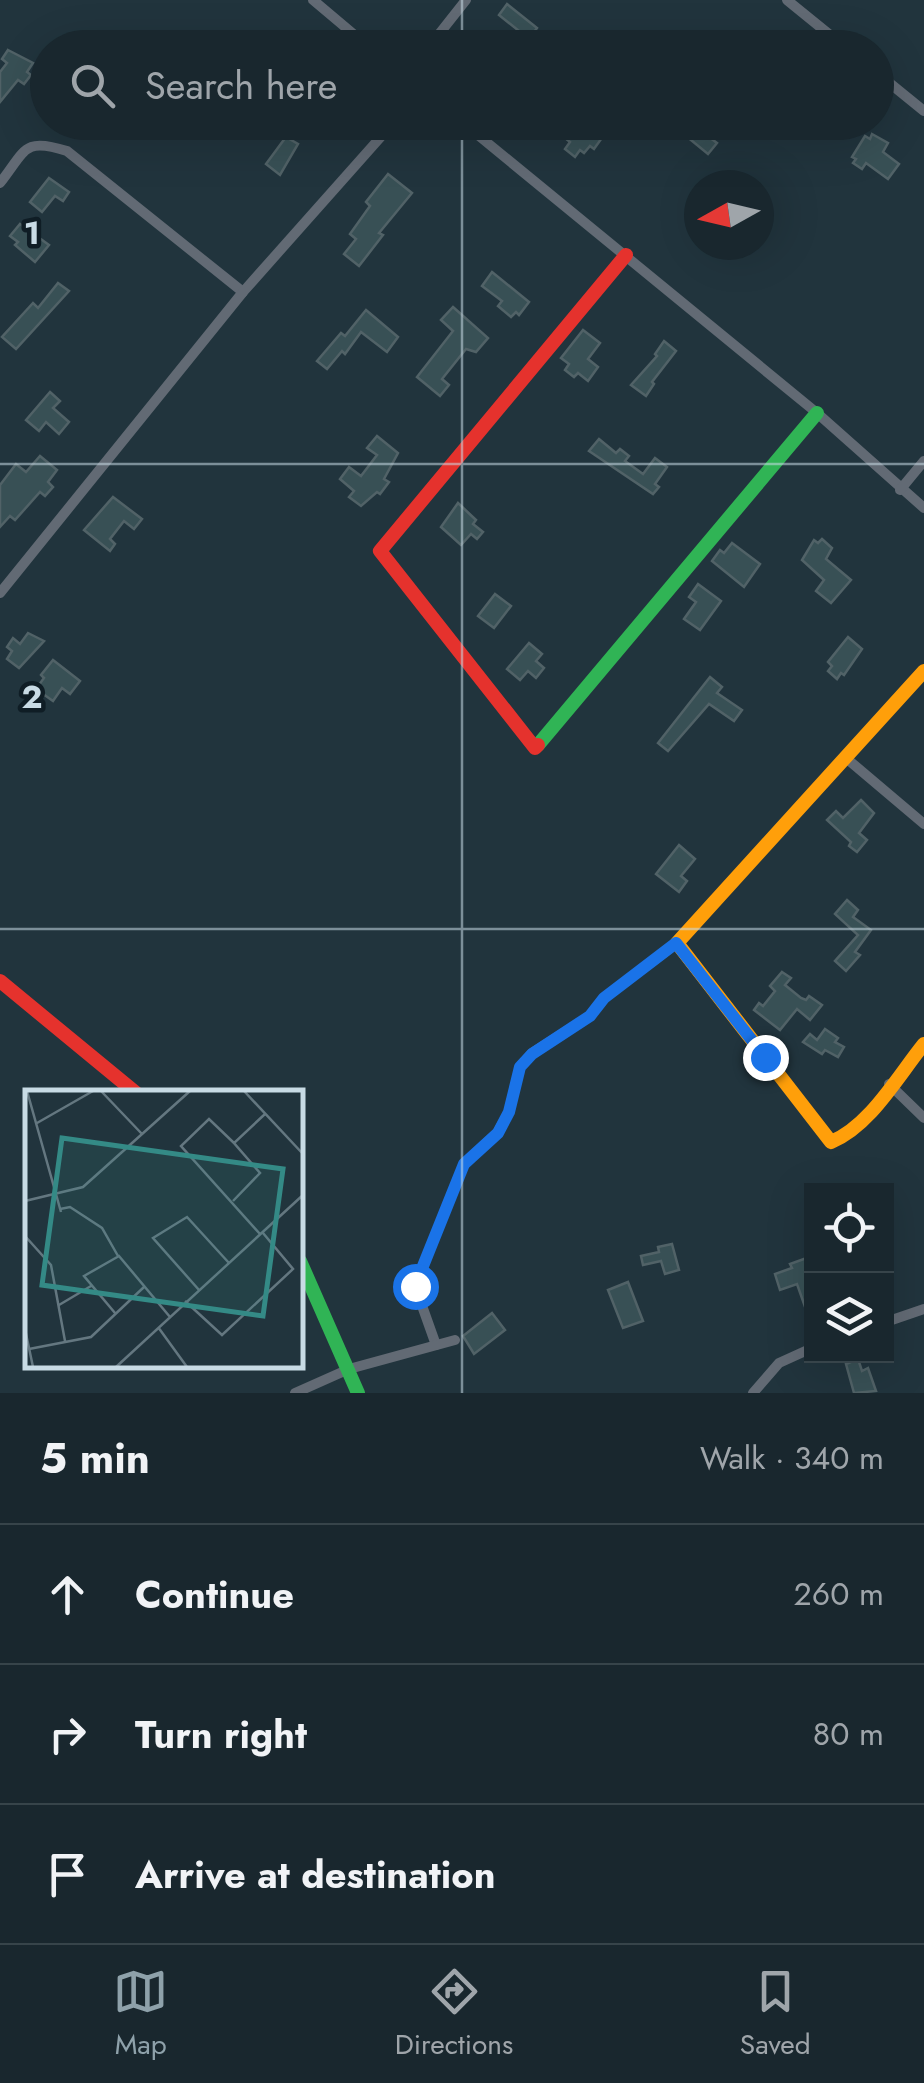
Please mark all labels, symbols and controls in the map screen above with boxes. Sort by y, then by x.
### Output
search box [30,30,894,140]
icon: search [65,58,120,113]
text: Search here [145,58,337,113]
north arrow [684,170,774,260]
text: 1 [24,210,40,256]
text: 2 [22,674,43,720]
route end [743,1035,789,1081]
inset map [25,1090,302,1368]
map controls [804,1183,894,1363]
button: locate [804,1183,894,1273]
route start [393,1264,439,1310]
button: layers [804,1273,894,1363]
text: 5 min [40,1428,150,1489]
text: Walk · 340 m [700,1435,884,1481]
icon: ahead [40,1567,95,1622]
text: Continue [135,1567,294,1622]
text: 260 m [794,1571,884,1617]
icon: right [40,1707,95,1762]
text: Turn right [135,1707,307,1762]
text: 80 m [813,1711,884,1757]
icon: arrive [40,1847,95,1902]
text: Arrive at destination [135,1847,496,1902]
tab: Map [113,1964,168,2065]
tab: Directions [395,1964,513,2065]
tab: Saved [740,1964,811,2065]

